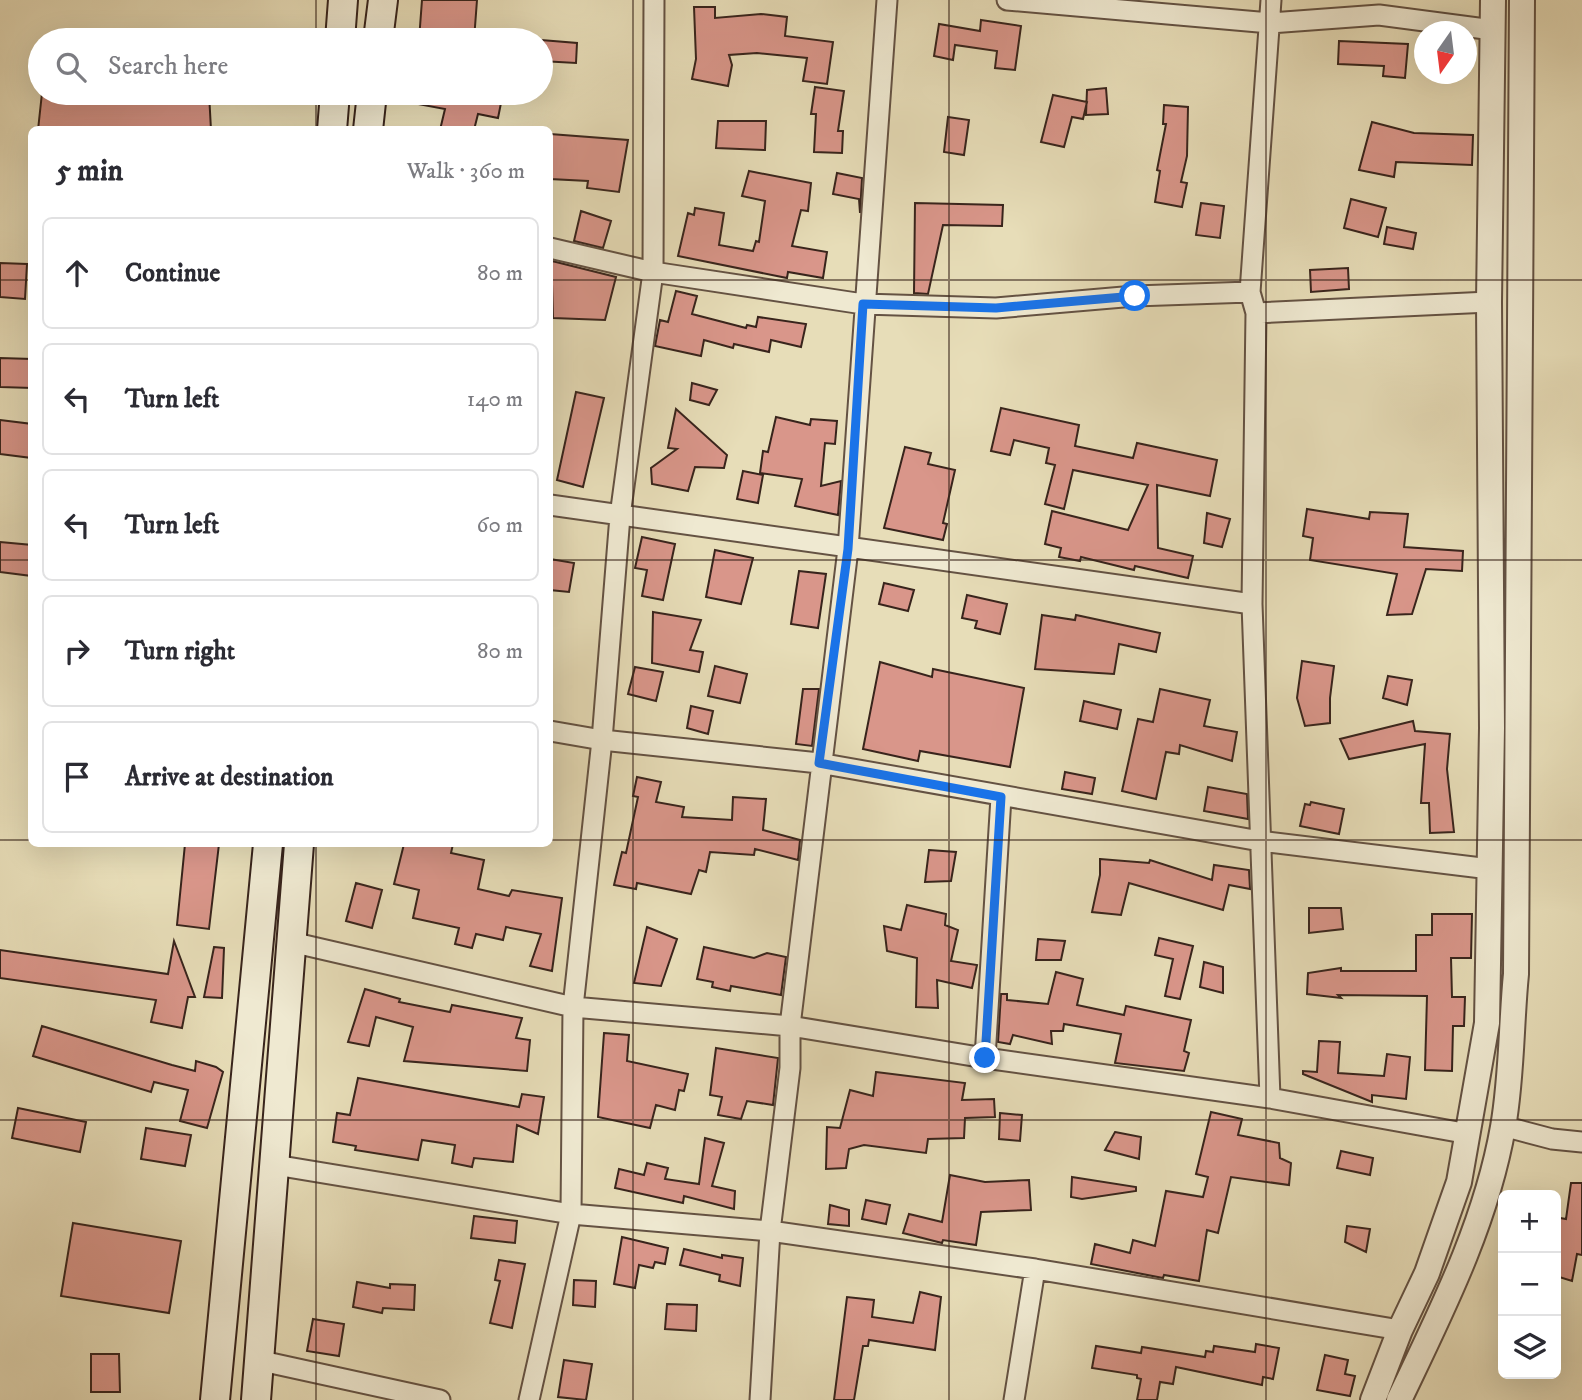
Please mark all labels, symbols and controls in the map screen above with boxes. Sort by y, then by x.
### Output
north arrow [1414,21,1477,84]
search box [28,28,553,105]
icon: search [52,48,90,86]
text: Search here [108,50,228,83]
text: 5 min [56,153,123,190]
text: Walk · 360 m [407,157,525,186]
icon: ahead [58,254,96,292]
text: Continue [125,257,220,290]
text: 80 m [477,259,523,288]
route start [1119,280,1150,311]
icon: left [58,380,96,418]
text: Turn left [125,383,219,416]
text: 140 m [467,385,523,414]
icon: left [58,506,96,544]
text: Turn left [125,509,219,542]
text: 60 m [476,511,523,540]
icon: right [58,632,96,670]
text: Turn right [125,635,235,668]
text: 80 m [477,637,523,666]
icon: arrive [58,758,96,796]
text: Arrive at destination [125,761,334,794]
route end [969,1042,1000,1073]
map controls [1498,1190,1561,1379]
button: + [1498,1190,1561,1253]
button: − [1498,1253,1561,1316]
button: layers [1498,1316,1561,1379]

